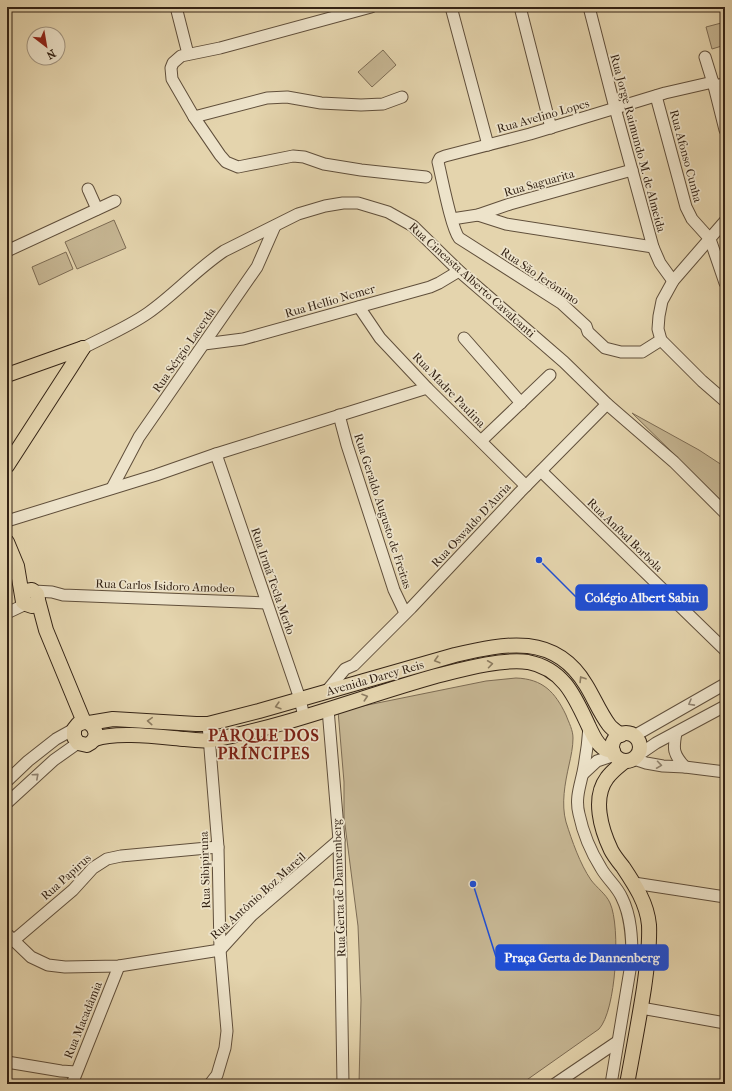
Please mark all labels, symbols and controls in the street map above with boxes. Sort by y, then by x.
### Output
north arrow [26,26,66,66]
text: N [43,46,58,62]
street label: Rua Jorge Raimundo M. de Almeida [607,52,669,234]
street label: Rua Avelino Lopes [495,96,591,136]
street label: Rua Afonso Cunha [667,108,705,204]
street label: Rua Saguarita [502,166,576,200]
street label: Rua Cineasta Alberto Cavalcanti [406,220,538,341]
street label: Rua São Jerônimo [498,245,582,307]
street label: Rua Hellio Nemer [283,281,378,321]
street label: Rua Sérgio Lacerda [150,305,219,395]
street label: Rua Madre Paulina [410,350,489,431]
street label: Rua Geraldo Augusto de Freitas [351,432,415,591]
street label: Rua Oswaldo D'Auria [428,480,514,570]
street label: Rua Aníbal Borbola [584,495,666,575]
street label: Rua Irmã Tecla Merlo [248,526,298,636]
street label: Rua Carlos Isidoro Amodeo [95,577,235,595]
callout: Colégio Albert Sabin [576,585,707,610]
text: Colégio Albert Sabin [585,590,700,606]
one-way arrow [434,655,441,664]
street label: Avenida Darcy Reis [324,657,426,699]
one-way arrow [487,660,493,669]
one-way arrow [579,676,587,683]
one-way arrow [361,693,368,702]
one-way arrow [688,698,695,706]
one-way arrow [275,701,282,710]
one-way arrow [147,717,153,726]
district label: PARQUE DOS PRÍNCIPES [208,726,320,763]
one-way arrow [656,760,662,769]
one-way arrow [31,774,39,781]
street label: Rua Gerta de Dannemberg [330,818,348,958]
street label: Rua Sibipiruna [197,831,213,909]
street label: Rua Antônio Boz Mareil [207,849,309,943]
street label: Rua Papirus [38,851,94,903]
callout: Praça Gerta de Dannenberg [496,945,668,970]
text: Praça Gerta de Dannenberg [504,950,661,966]
street label: Rua Macadâmia [61,979,105,1061]

